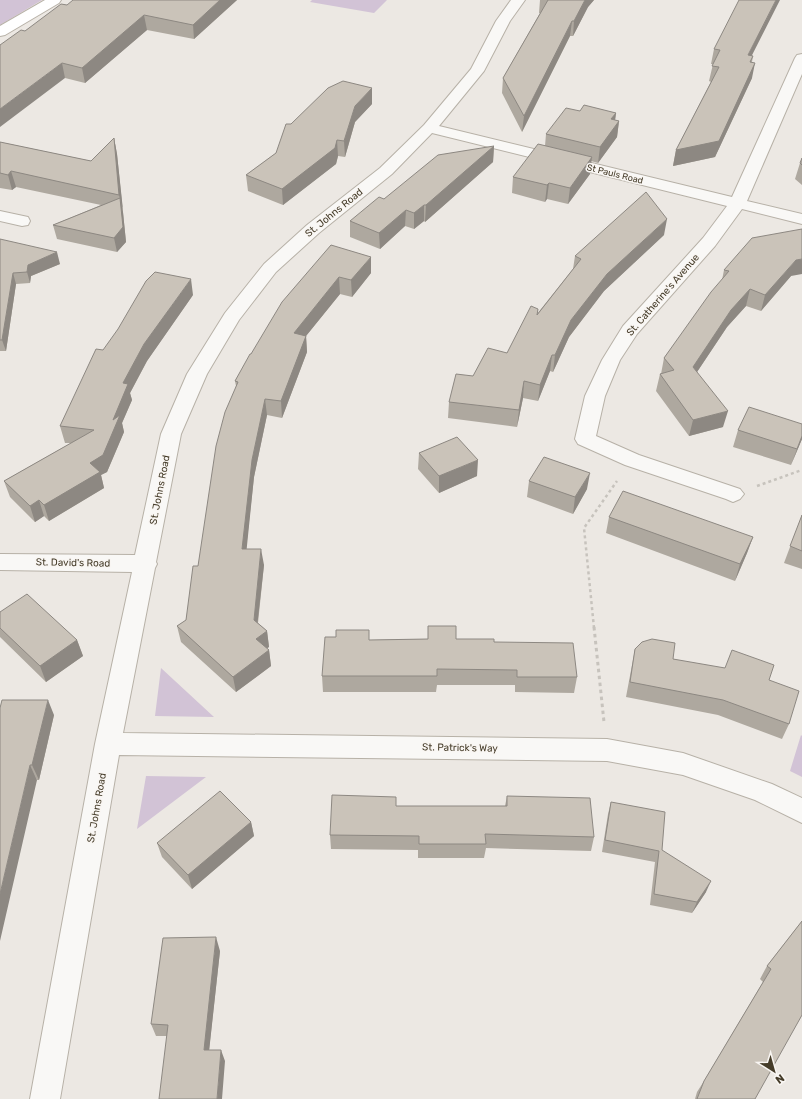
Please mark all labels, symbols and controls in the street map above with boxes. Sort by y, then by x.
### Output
street label: St Pauls Road [586,162,644,186]
street label: St. Johns Road [303,186,365,240]
street label: St. Catherine's Avenue [624,251,702,338]
street label: St. Johns Road [147,454,173,526]
street label: St. David's Road [36,556,110,570]
street label: St. Patrick's Way [422,741,498,755]
street label: St. Johns Road [85,772,109,844]
north arrow [754,1051,794,1091]
text: N [773,1071,787,1086]

